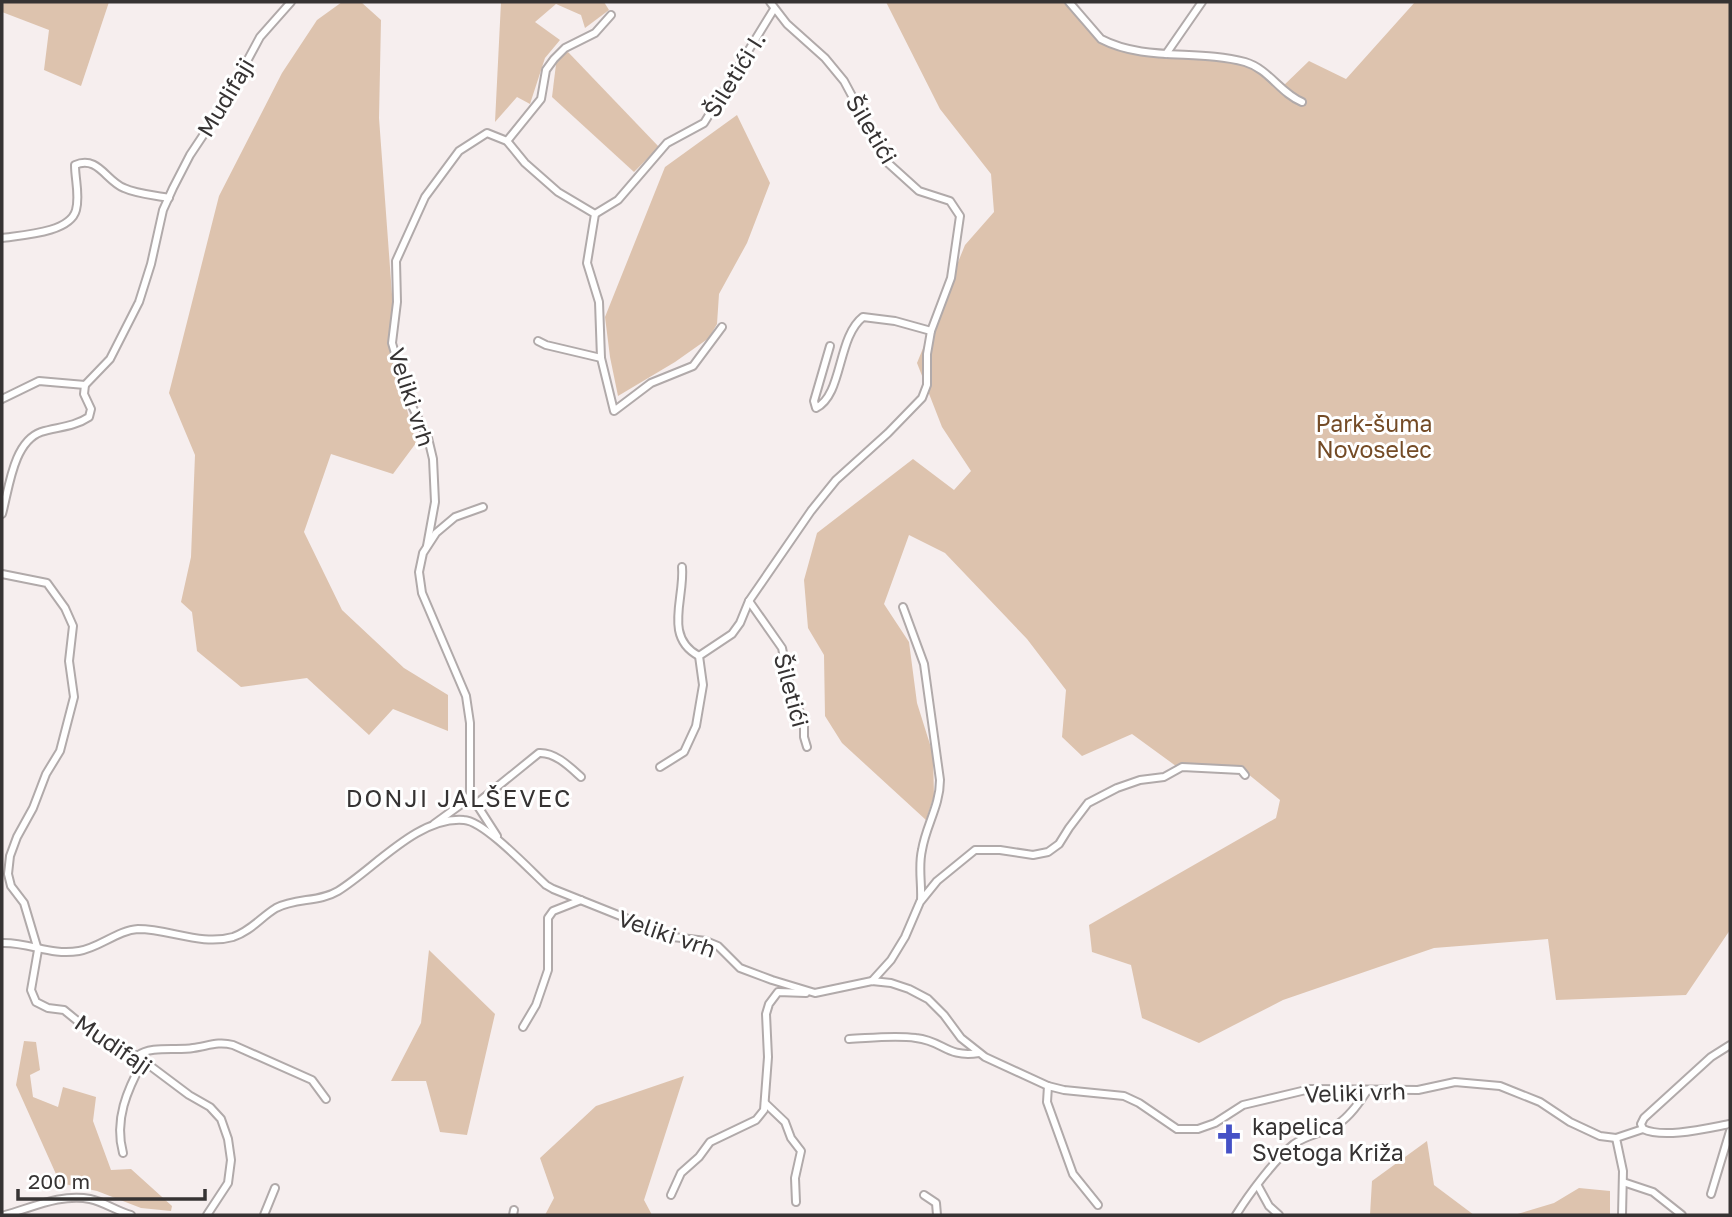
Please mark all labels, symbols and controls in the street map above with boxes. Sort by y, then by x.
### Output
street label: Šiletići I. [697,26,771,122]
street label: Mudifaji [191,52,259,142]
street label: Šiletići [841,89,903,169]
street label: Veliki vrh [383,344,441,450]
park label: Park-šuma Novoselec [1315,409,1433,463]
street label: Šiletići [769,650,815,730]
district label: DONJI JALŠEVEC [346,783,572,812]
street label: Veliki vrh [614,903,720,963]
street label: Mudifaji [70,1008,158,1080]
street label: Veliki vrh [1304,1076,1406,1108]
place label: kapelica Svetoga Križa [1252,1112,1404,1166]
church icon: kapelica Svetoga Križa [1212,1122,1246,1156]
scale bar [18,1158,205,1202]
text: 200 m [28,1168,90,1194]

